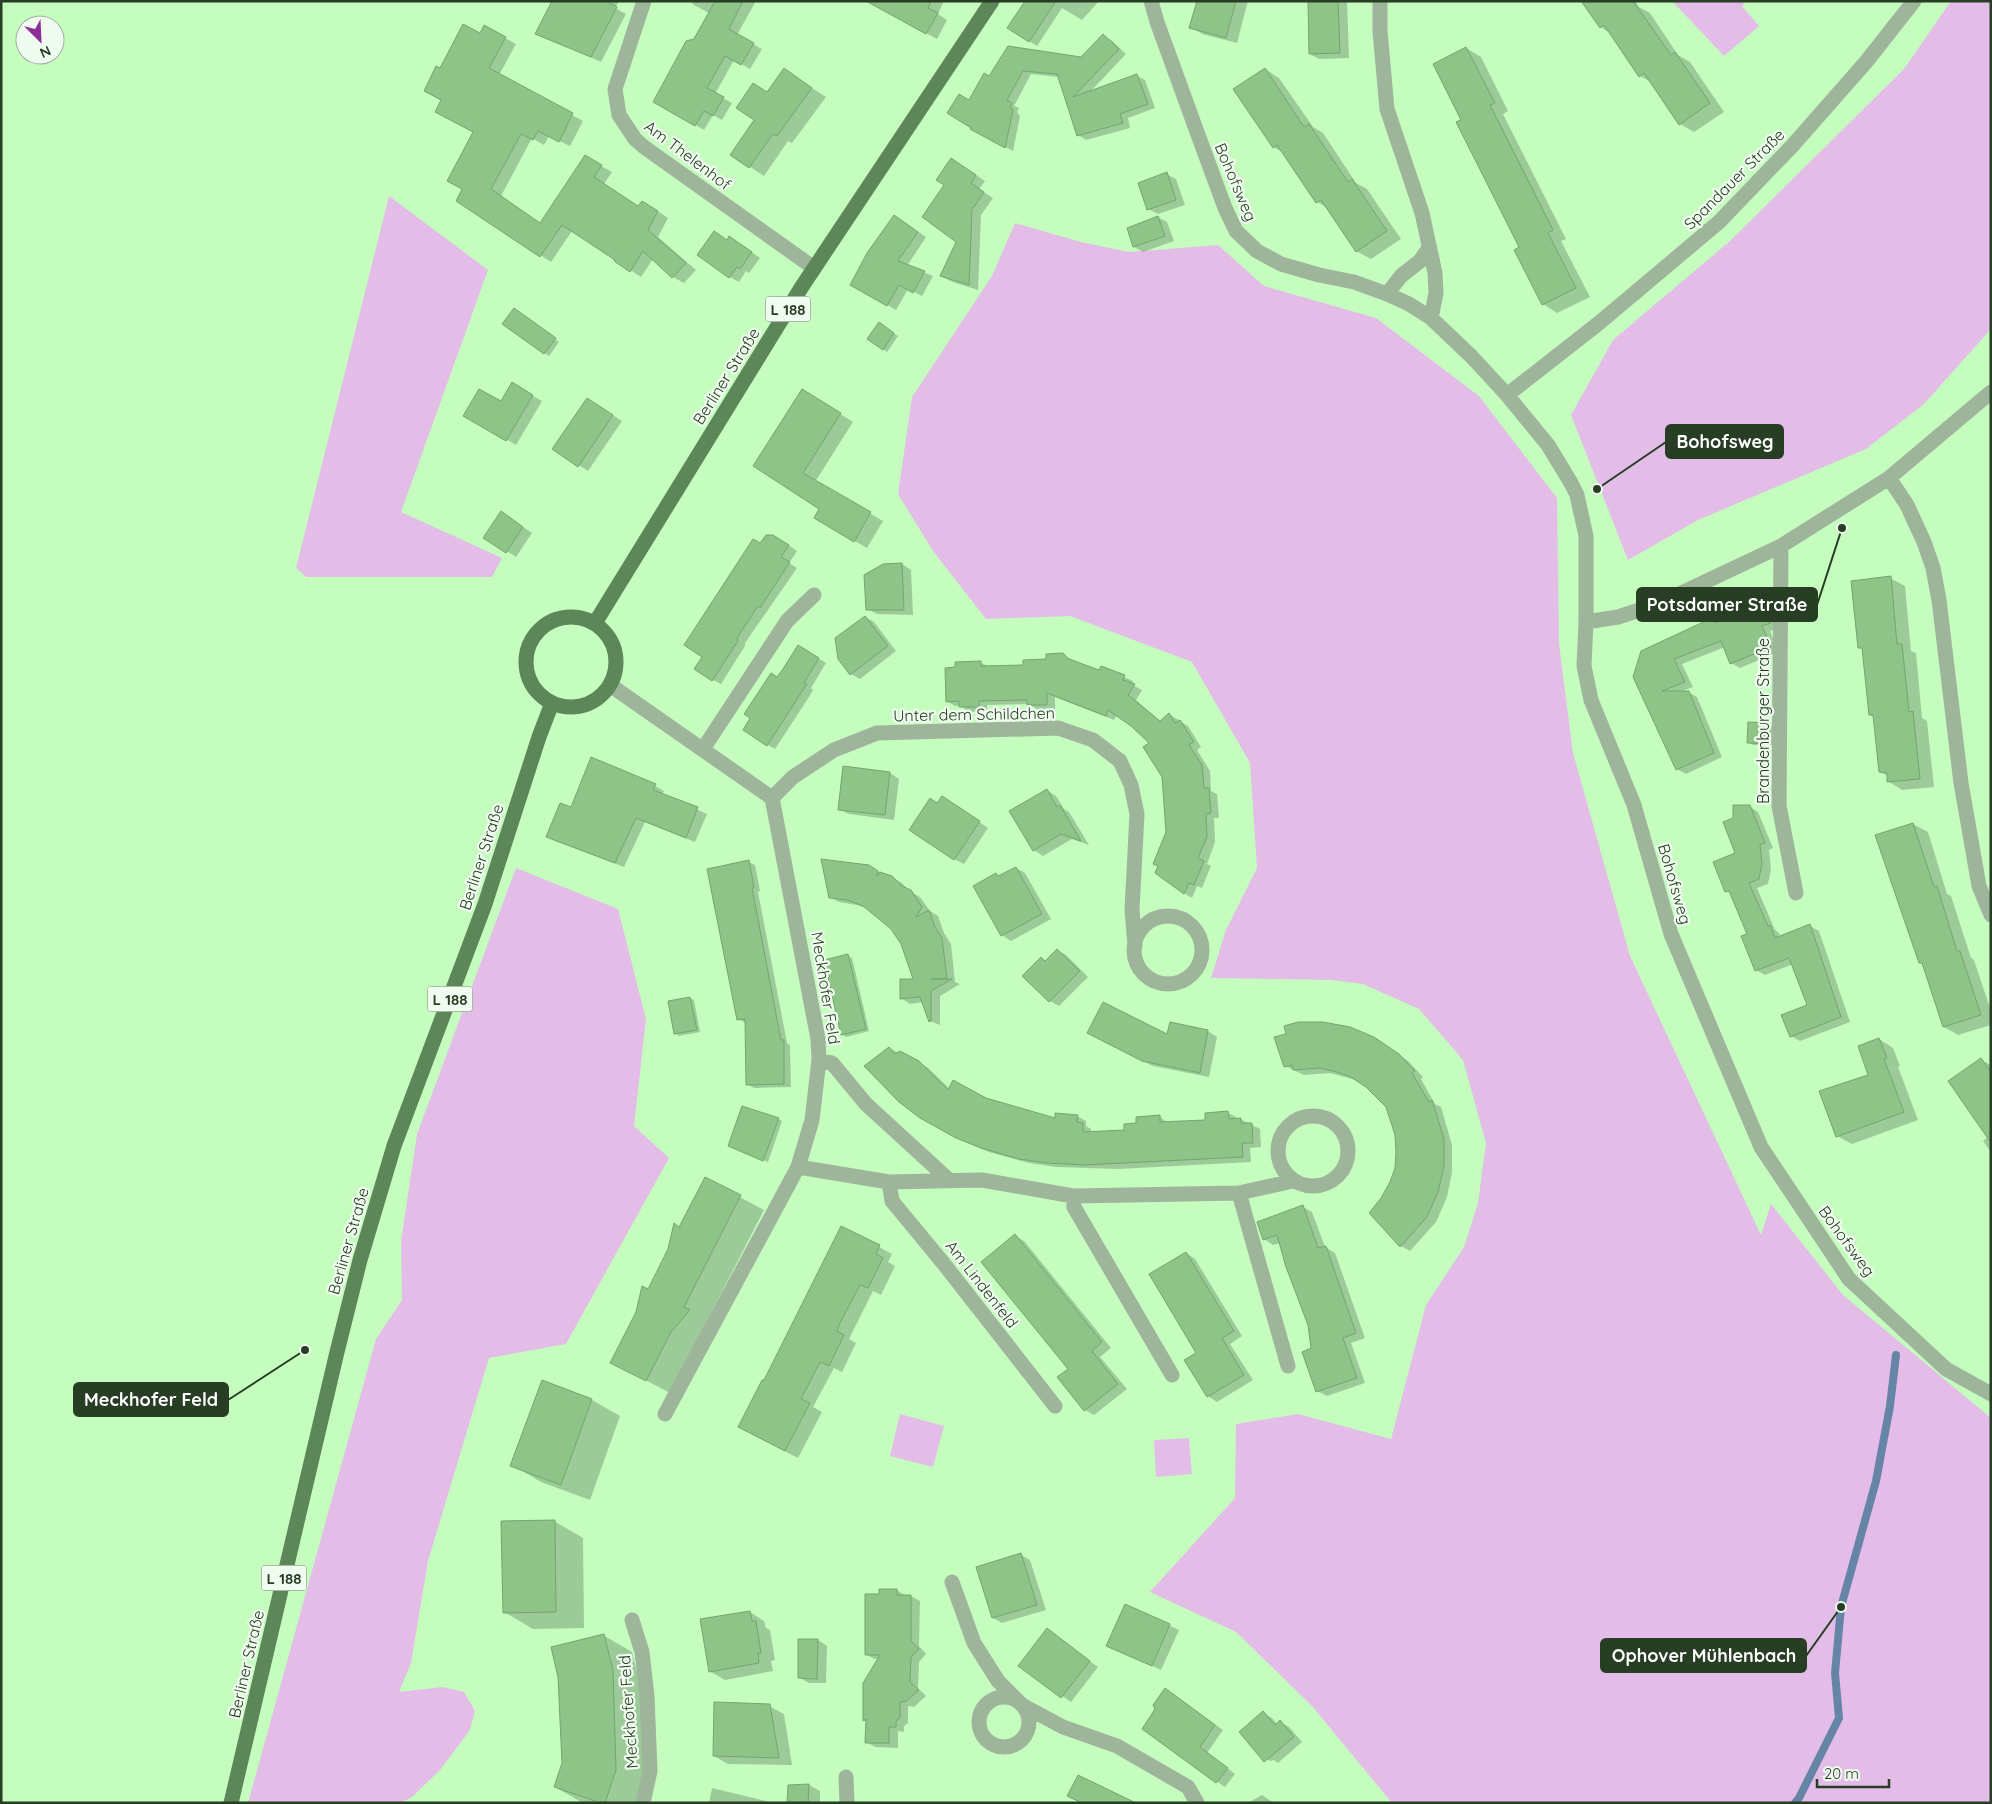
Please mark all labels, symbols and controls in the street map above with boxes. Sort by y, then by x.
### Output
north arrow [15,15,65,65]
text: N [37,42,54,62]
street label: Am Thelenhof [641,116,736,194]
street label: Spandauer Straße [1679,124,1789,234]
street label: Bohofsweg [1211,140,1261,224]
road number: L 188 [766,296,810,322]
street label: Berliner Straße [688,324,764,428]
callout: Bohofsweg [1666,425,1783,458]
text: Bohofsweg [1676,430,1774,453]
callout: Potsdamer Straße [1637,588,1817,621]
text: Potsdamer Straße [1647,593,1807,616]
street label: Brandenburger Straße [1753,638,1773,804]
street label: Unter dem Schildchen [893,703,1055,725]
street label: Berliner Straße [454,801,508,913]
street label: Bohofsweg [1654,841,1696,927]
street label: Meckhofer Feld [807,930,845,1046]
road number: L 188 [428,986,472,1012]
street label: Berliner Straße [323,1185,373,1297]
street label: Bohofsweg [1814,1202,1880,1280]
street label: Am Lindenfeld [942,1236,1022,1332]
callout: Meckhofer Feld [74,1383,228,1416]
text: Meckhofer Feld [84,1388,218,1411]
road number: L 188 [262,1566,306,1590]
street label: Berliner Straße [224,1608,268,1720]
callout: Ophover Mühlenbach [1601,1639,1806,1672]
text: Ophover Mühlenbach [1612,1644,1796,1667]
street label: Meckhofer Feld [614,1655,642,1769]
scale bar [1817,1756,1890,1788]
text: 20 m [1824,1764,1859,1783]

